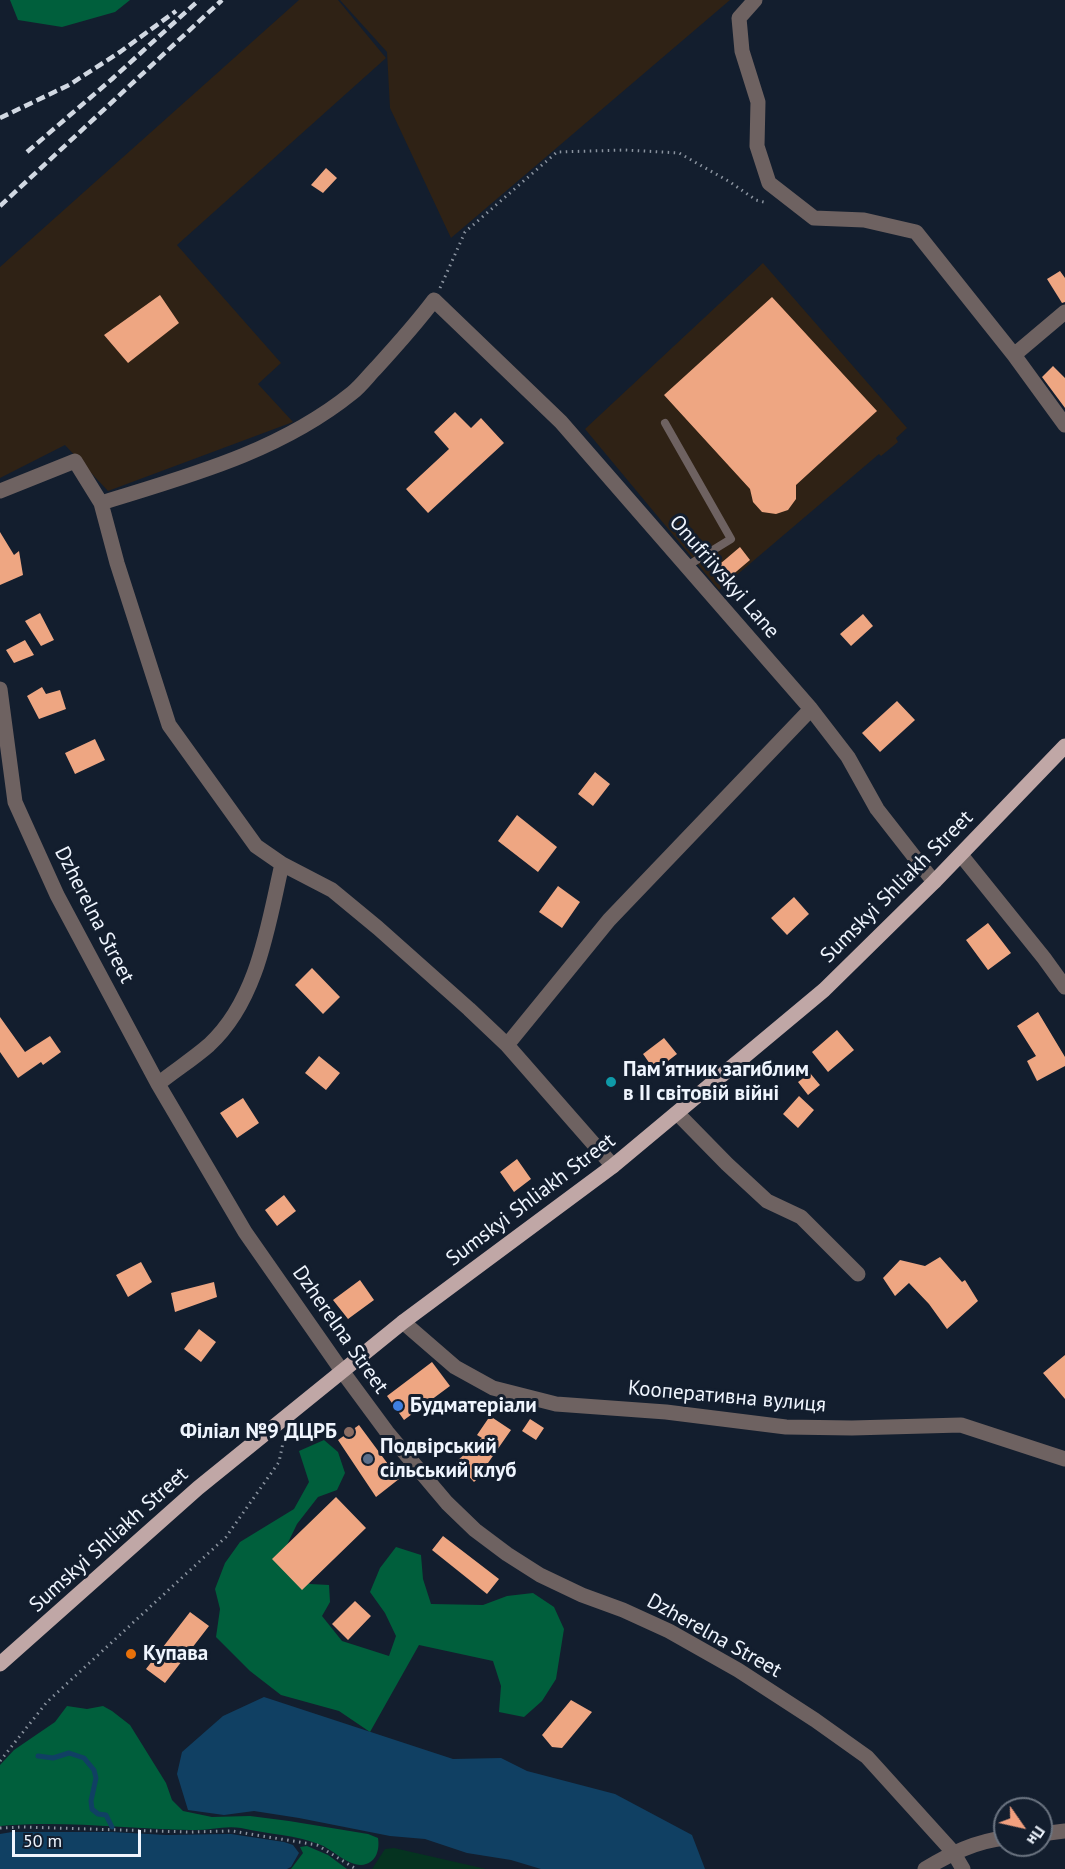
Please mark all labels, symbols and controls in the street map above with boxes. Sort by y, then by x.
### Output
street label: Onufriivskyi Lane [664,510,784,644]
street label: Sumskyi Shliakh Street [816,806,978,968]
street label: Dzherelna Street [49,843,139,987]
place label: Пам'ятник загиблим в II світовій війні [623,1057,809,1107]
marker: Пам'ятник загиблим в II світовій війні [604,1075,618,1089]
street label: Sumskyi Shliakh Street [442,1128,620,1272]
street label: Dzherelna Street [287,1261,393,1399]
street label: Кооперативна вулиця [627,1376,827,1418]
place label: Будматеріали [410,1393,537,1419]
marker: Будматеріали [391,1399,405,1413]
place label: Філіал №9 ДЦРБ [180,1419,337,1445]
marker: Філіал №9 ДЦРБ [342,1425,356,1439]
place label: Подвірський сільський клуб [380,1434,517,1484]
marker: Подвірський сільський клуб [361,1452,375,1466]
street label: Sumskyi Shliakh Street [24,1462,194,1618]
street label: Dzherelna Street [642,1589,786,1683]
place label: Купава [143,1641,208,1667]
marker: Купава [124,1647,138,1661]
north arrow [993,1797,1053,1857]
scale bar [15,1818,144,1856]
text: Пн [1023,1823,1050,1849]
text: 50 m [23,1829,62,1852]

